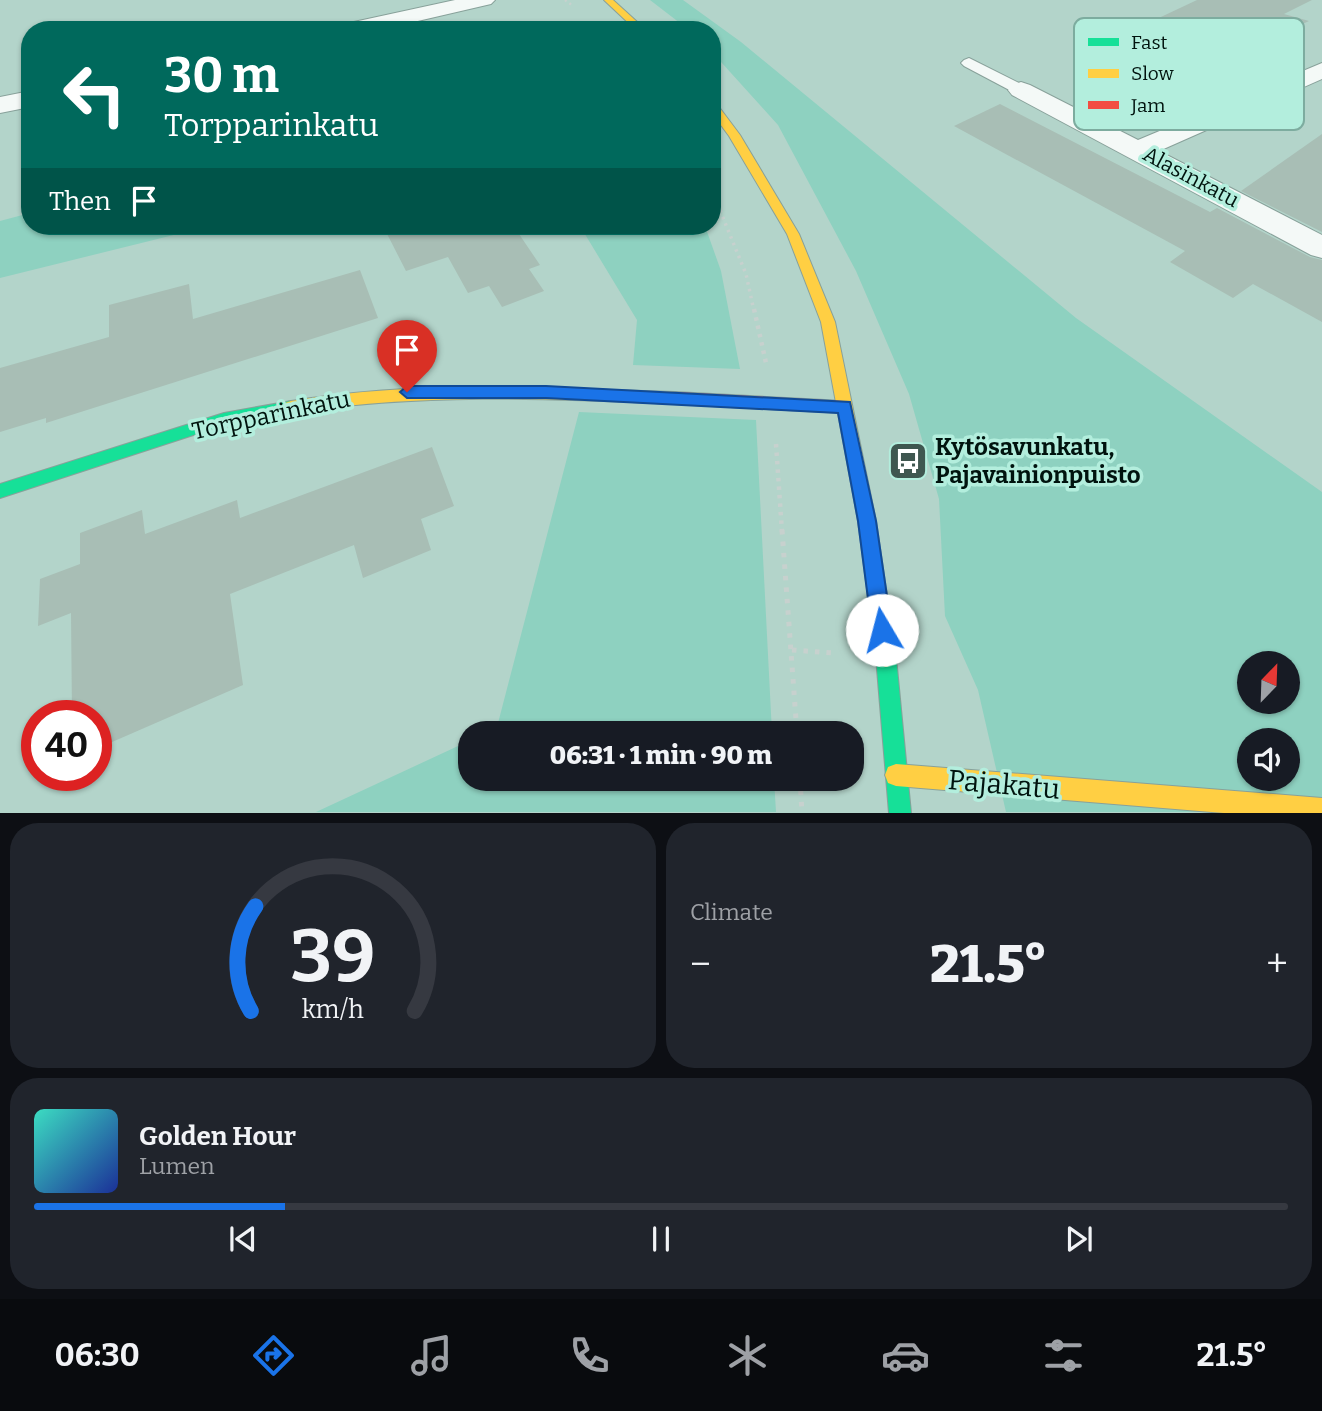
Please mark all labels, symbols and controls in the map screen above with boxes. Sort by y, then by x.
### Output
legend [1074,18,1304,130]
text: Fast [1131,31,1168,54]
text: 30 m [164,46,279,105]
icon: left [49,49,140,140]
text: Slow [1131,62,1174,85]
text: Jam [1130,94,1165,117]
text: Torpparinkatu [164,106,379,144]
street label: Alasinkatu [1139,141,1243,213]
icon: arrive [125,182,163,220]
text: Then [49,186,111,217]
pin [377,320,437,392]
icon: arrive [388,331,426,369]
street label: Torpparinkatu [189,385,353,445]
place label: Kytösavunkatu, Pajavainionpuisto [935,433,1141,489]
bus stop icon: Kytösavunkatu, Pajavainionpuisto [887,440,929,482]
position arrow [845,593,919,667]
north arrow [1237,651,1300,714]
map controls [1237,651,1300,791]
speed limit sign: 40 [21,700,112,791]
button: sound [1237,728,1300,791]
text: 06:31 · 1 min · 90 m [550,740,772,771]
street label: Pajakatu [947,763,1061,806]
text: Climate [690,898,773,926]
text: 39 [291,914,375,1001]
text: 21.5° [930,933,1047,996]
text: − [690,941,711,987]
text: + [1266,941,1288,987]
text: km/h [302,995,364,1025]
text: Golden Hour [139,1121,296,1152]
text: Lumen [139,1152,215,1180]
icon: previous [224,1220,262,1258]
icon: pause [642,1220,680,1258]
icon: next [1060,1220,1098,1258]
icon: directions [249,1331,298,1380]
icon: music [407,1331,456,1380]
icon: phone [565,1331,614,1380]
icon: climate [723,1331,772,1380]
icon: car [881,1331,930,1380]
icon: filters [1039,1331,1088,1380]
text: 06:30 [54,1336,140,1374]
text: 21.5° [1197,1336,1267,1374]

